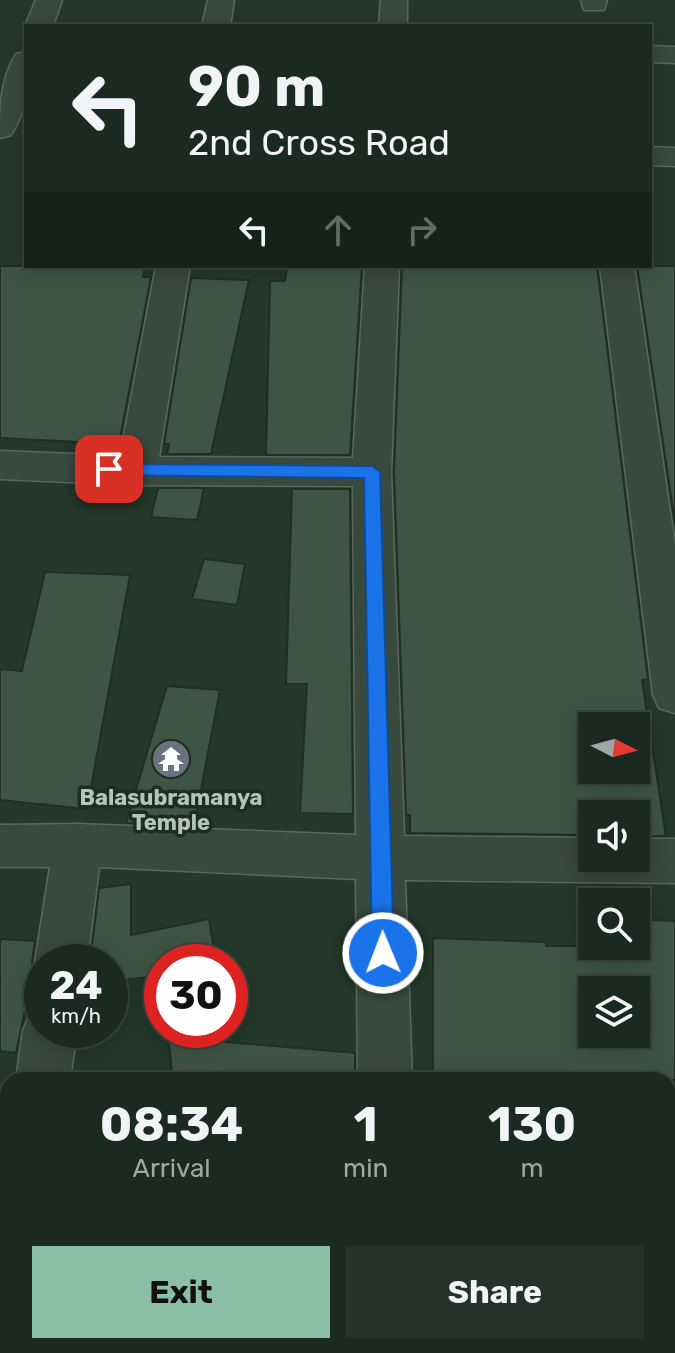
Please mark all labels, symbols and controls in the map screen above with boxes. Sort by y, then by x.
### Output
text: 90 m [188,54,325,120]
icon: left [56,56,160,160]
text: 2nd Cross Road [188,121,450,164]
icon: left [232,208,276,252]
icon: ahead [316,208,360,252]
icon: right [400,208,444,252]
pin [75,435,143,503]
icon: arrive [87,447,131,491]
north arrow [578,712,650,784]
map controls [578,712,650,1048]
temple icon: Balasubramanya Temple [150,738,192,780]
place label: Balasubramanya Temple [79,784,263,836]
button: sound [578,800,650,872]
button: search [578,888,650,960]
position arrow [341,911,425,995]
speed limit sign: 30 [144,944,248,1048]
text: 24 [49,962,103,1009]
button: layers [578,976,650,1048]
text: km/h [51,1004,101,1028]
text: 08:34 [100,1096,243,1153]
text: 1 [354,1096,378,1153]
text: 130 [488,1096,576,1153]
text: Arrival [133,1153,211,1184]
text: min [343,1153,388,1184]
text: m [521,1153,544,1184]
button: Exit [32,1246,330,1338]
button: Share [346,1246,644,1338]

